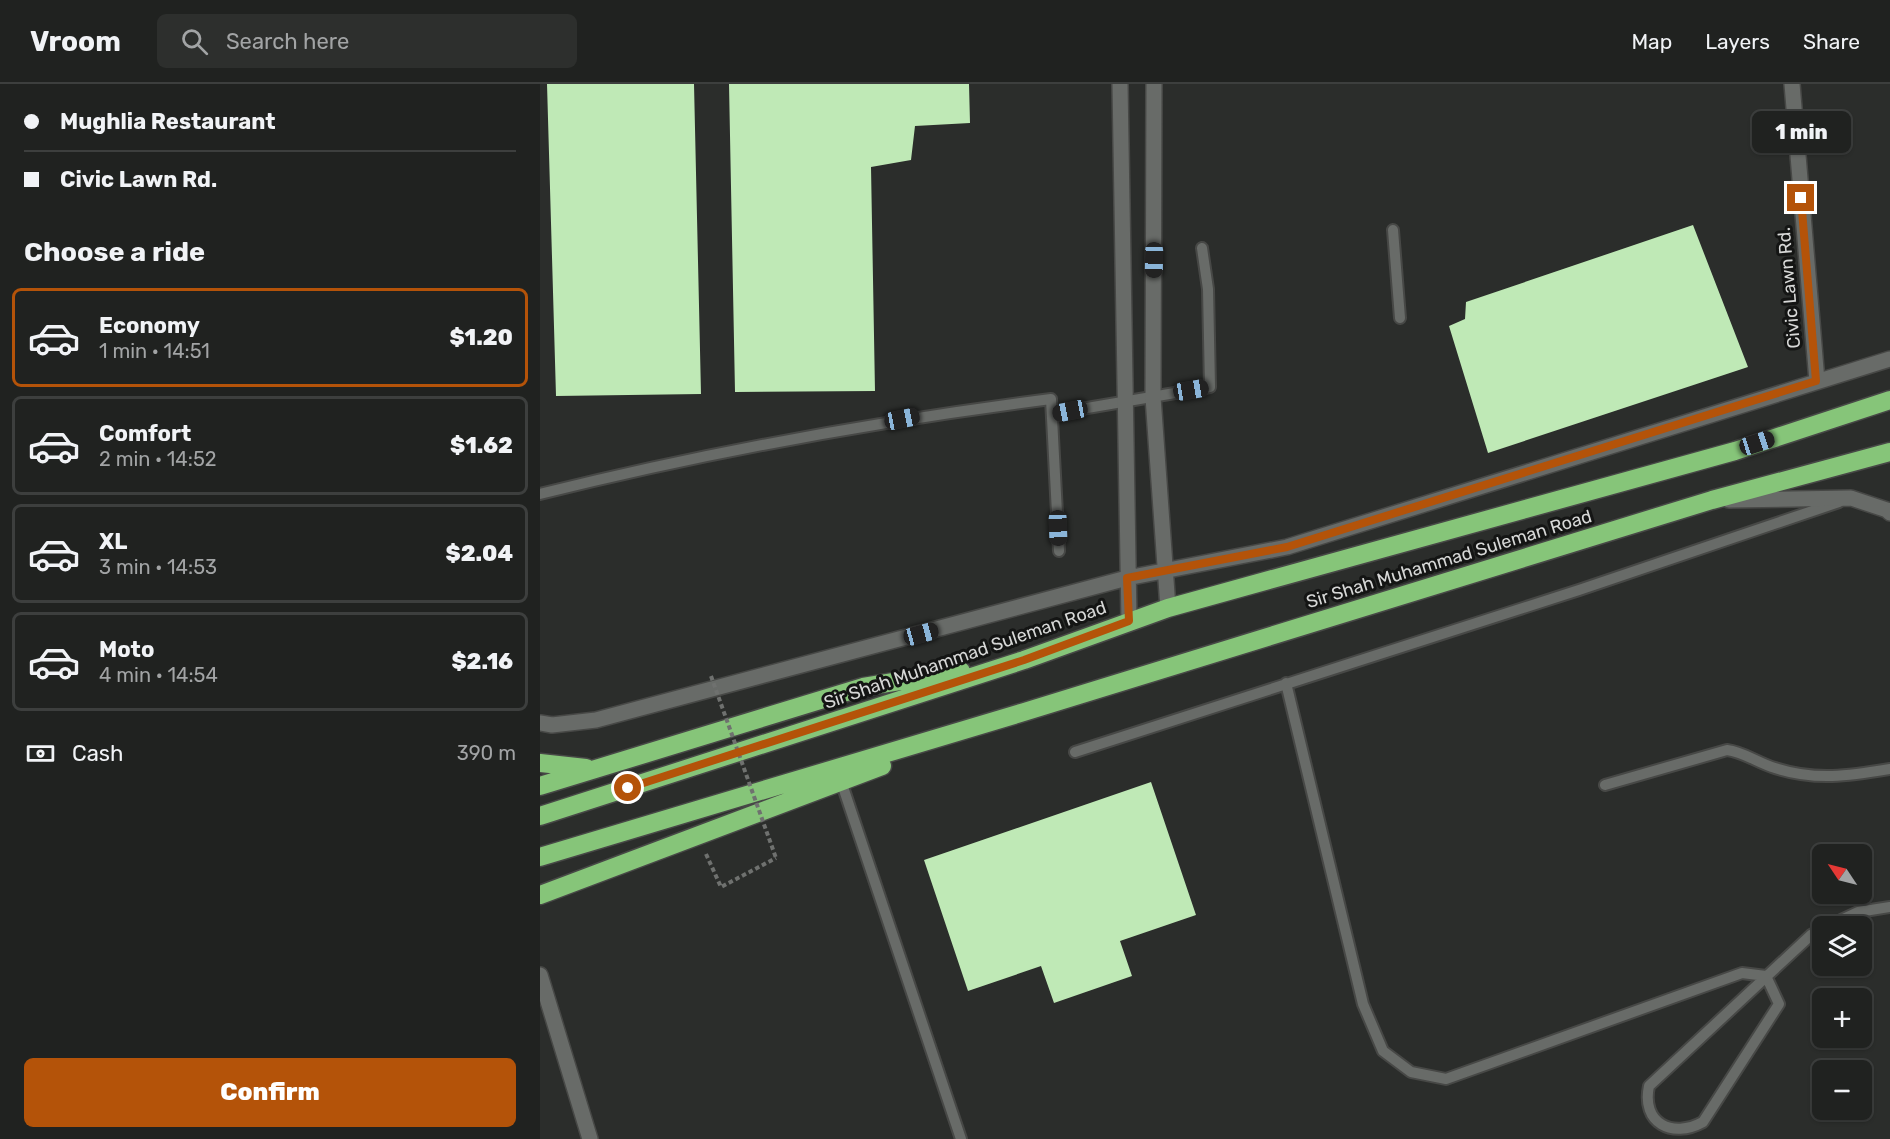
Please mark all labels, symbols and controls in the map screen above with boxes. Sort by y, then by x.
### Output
search box [157,14,577,68]
text: Vroom [30,25,121,58]
icon: search [178,25,211,58]
text: Search here [226,28,349,55]
text: Map [1631,29,1672,54]
text: Layers [1705,29,1770,54]
text: Share [1803,29,1860,54]
text: Mughlia Restaurant [60,108,276,135]
callout: 1 min [1752,111,1850,153]
text: 1 min [1775,120,1828,144]
text: Civic Lawn Rd. [60,166,217,193]
route end [1787,184,1814,211]
street label: Civic Lawn Rd. [1773,226,1805,350]
text: Choose a ride [24,236,205,268]
car [1145,242,1163,278]
icon: car [27,311,81,365]
text: Economy [99,312,200,339]
text: $1.20 [449,324,513,351]
text: 1 min · 14:51 [99,339,210,363]
car [1172,378,1210,402]
car [1051,399,1089,423]
car [883,407,921,431]
icon: car [27,419,81,473]
text: Comfort [99,420,191,447]
car [1737,429,1777,457]
text: $1.62 [450,432,513,459]
text: 2 min · 14:52 [99,447,217,471]
street label: Sir Shah Muhammad Suleman Road [1304,505,1594,613]
car [1048,510,1068,546]
icon: car [27,527,81,581]
text: XL [99,528,127,555]
text: $2.04 [445,540,513,567]
text: 3 min · 14:53 [99,555,217,579]
street label: Sir Shah Muhammad Suleman Road [821,596,1109,714]
car [901,621,941,647]
icon: car [27,635,81,689]
text: Moto [99,636,154,663]
text: $2.16 [451,648,513,675]
text: 4 min · 14:54 [99,663,218,687]
icon: cash [24,737,57,770]
text: Cash [72,740,123,767]
text: 390 m [457,741,516,765]
route start [614,774,641,801]
north arrow [1812,844,1872,904]
map controls [1812,844,1872,1120]
button: layers [1812,916,1872,976]
button: + [1812,988,1872,1048]
button: Confirm [24,1058,516,1127]
button: − [1812,1060,1872,1120]

